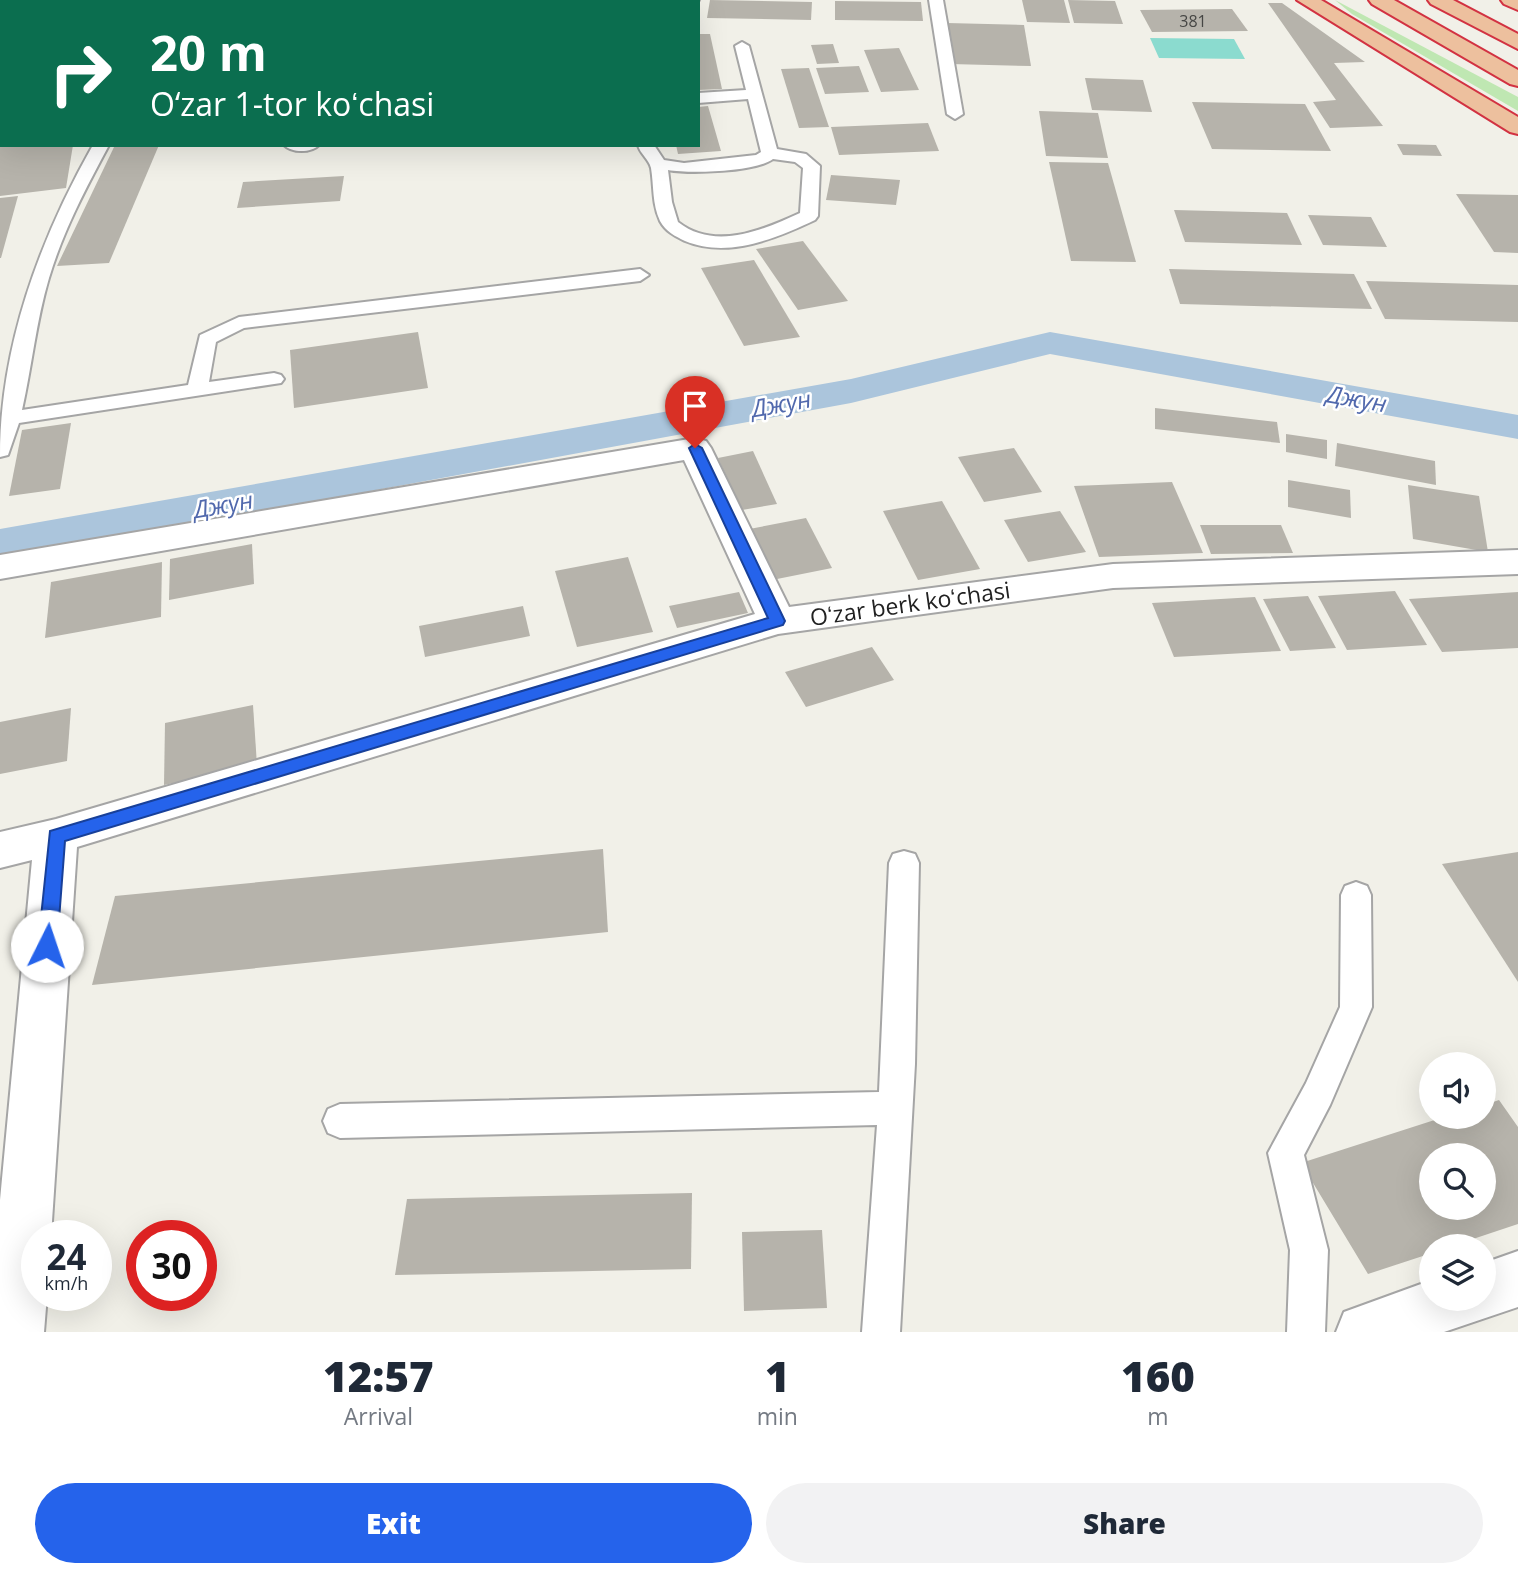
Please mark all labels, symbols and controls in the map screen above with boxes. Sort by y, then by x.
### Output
house number: 381 [1179,10,1207,32]
text: 20 m [150,19,267,85]
icon: right [35,28,126,119]
text: O‘zar 1-tor koʻchasi [150,82,434,125]
pin [665,376,725,448]
water label: Джун [1322,376,1390,419]
water label: Джун [746,382,814,425]
icon: arrive [676,387,714,425]
water label: Джун [188,483,256,526]
street label: Oʻzar berk koʻchasi [808,573,1012,633]
position arrow [10,909,84,983]
map controls [1419,1052,1496,1311]
button: sound [1419,1052,1496,1129]
button: search [1419,1143,1496,1220]
speed limit sign: 30 [126,1220,217,1311]
text: 24 [46,1233,87,1280]
button: layers [1419,1234,1496,1311]
text: km/h [45,1271,88,1295]
text: 12:57 [323,1347,434,1404]
text: 1 [765,1347,790,1404]
text: 160 [1121,1347,1195,1404]
text: Arrival [344,1400,413,1432]
text: min [757,1400,798,1432]
text: m [1147,1400,1169,1432]
button: Exit [35,1483,752,1563]
button: Share [766,1483,1483,1563]

